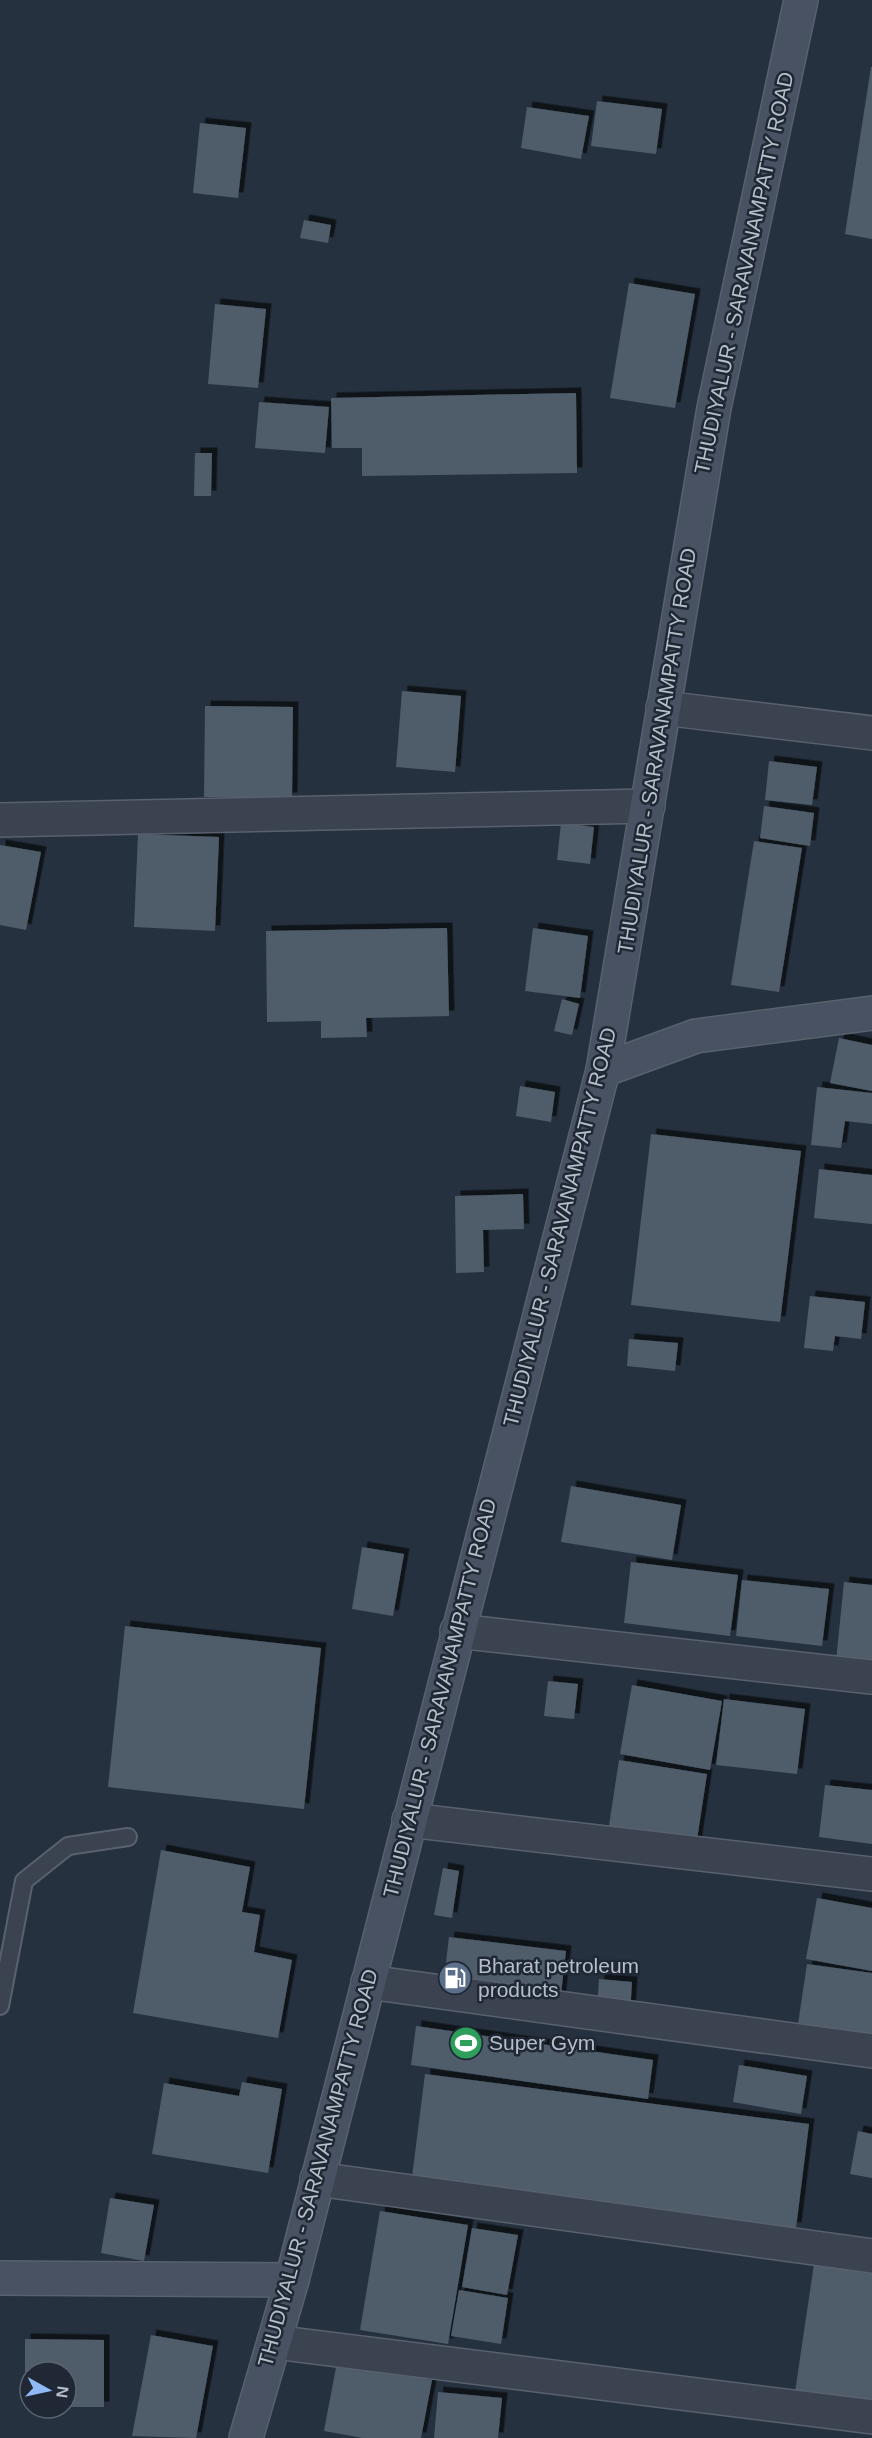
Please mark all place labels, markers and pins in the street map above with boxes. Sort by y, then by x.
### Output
place label: Bharat petroleum products [478,1954,639,2001]
fuel station icon: Bharat petroleum products [437,1960,473,1996]
sports icon: Super Gym [448,2025,484,2061]
place label: Super Gym [489,2031,595,2054]

